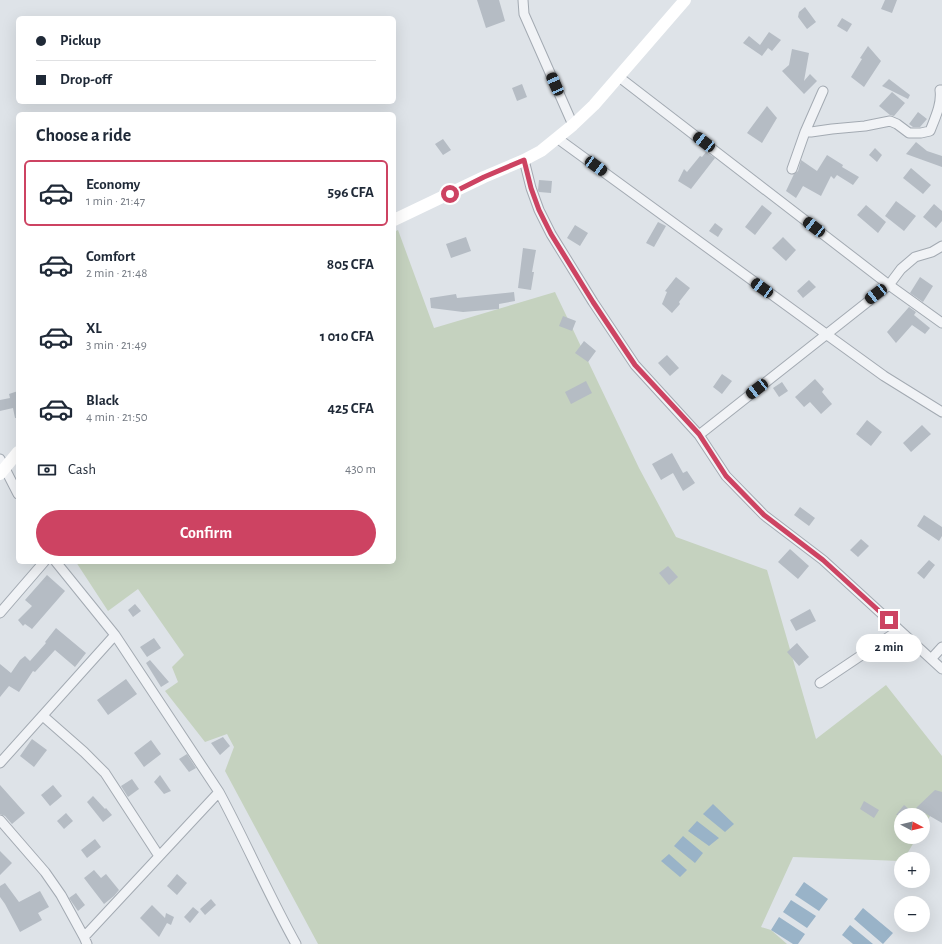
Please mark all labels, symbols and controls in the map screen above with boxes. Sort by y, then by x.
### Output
text: Pickup [60,33,101,48]
car [545,71,565,97]
text: Drop-off [60,72,112,87]
text: Choose a ride [36,127,131,145]
car [691,130,717,154]
car [583,154,609,178]
icon: car [38,175,74,211]
text: Economy [86,177,140,192]
text: 596 CFA [328,185,374,200]
route start [441,185,459,203]
text: 1 min · 21:47 [86,195,145,208]
car [801,215,827,239]
icon: car [38,247,74,283]
text: Comfort [86,249,135,264]
text: 805 CFA [327,257,374,272]
text: 2 min · 21:48 [86,267,147,280]
car [749,276,775,300]
car [863,282,889,306]
icon: car [38,319,74,355]
text: XL [86,321,102,336]
text: 1 010 CFA [320,329,374,344]
text: 3 min · 21:49 [86,339,147,352]
car [744,377,770,401]
icon: car [38,391,74,427]
text: Black [86,393,119,408]
text: 425 CFA [327,401,374,416]
text: 4 min · 21:50 [86,411,148,424]
icon: cash [36,459,58,481]
text: Cash [68,462,96,477]
text: 430 m [345,463,376,476]
button: Confirm [36,510,376,556]
route end [880,611,898,629]
callout: 2 min [856,634,922,662]
text: 2 min [875,641,903,654]
north arrow [894,808,930,844]
map controls [894,808,930,932]
button: + [894,852,930,888]
button: − [894,896,930,932]

